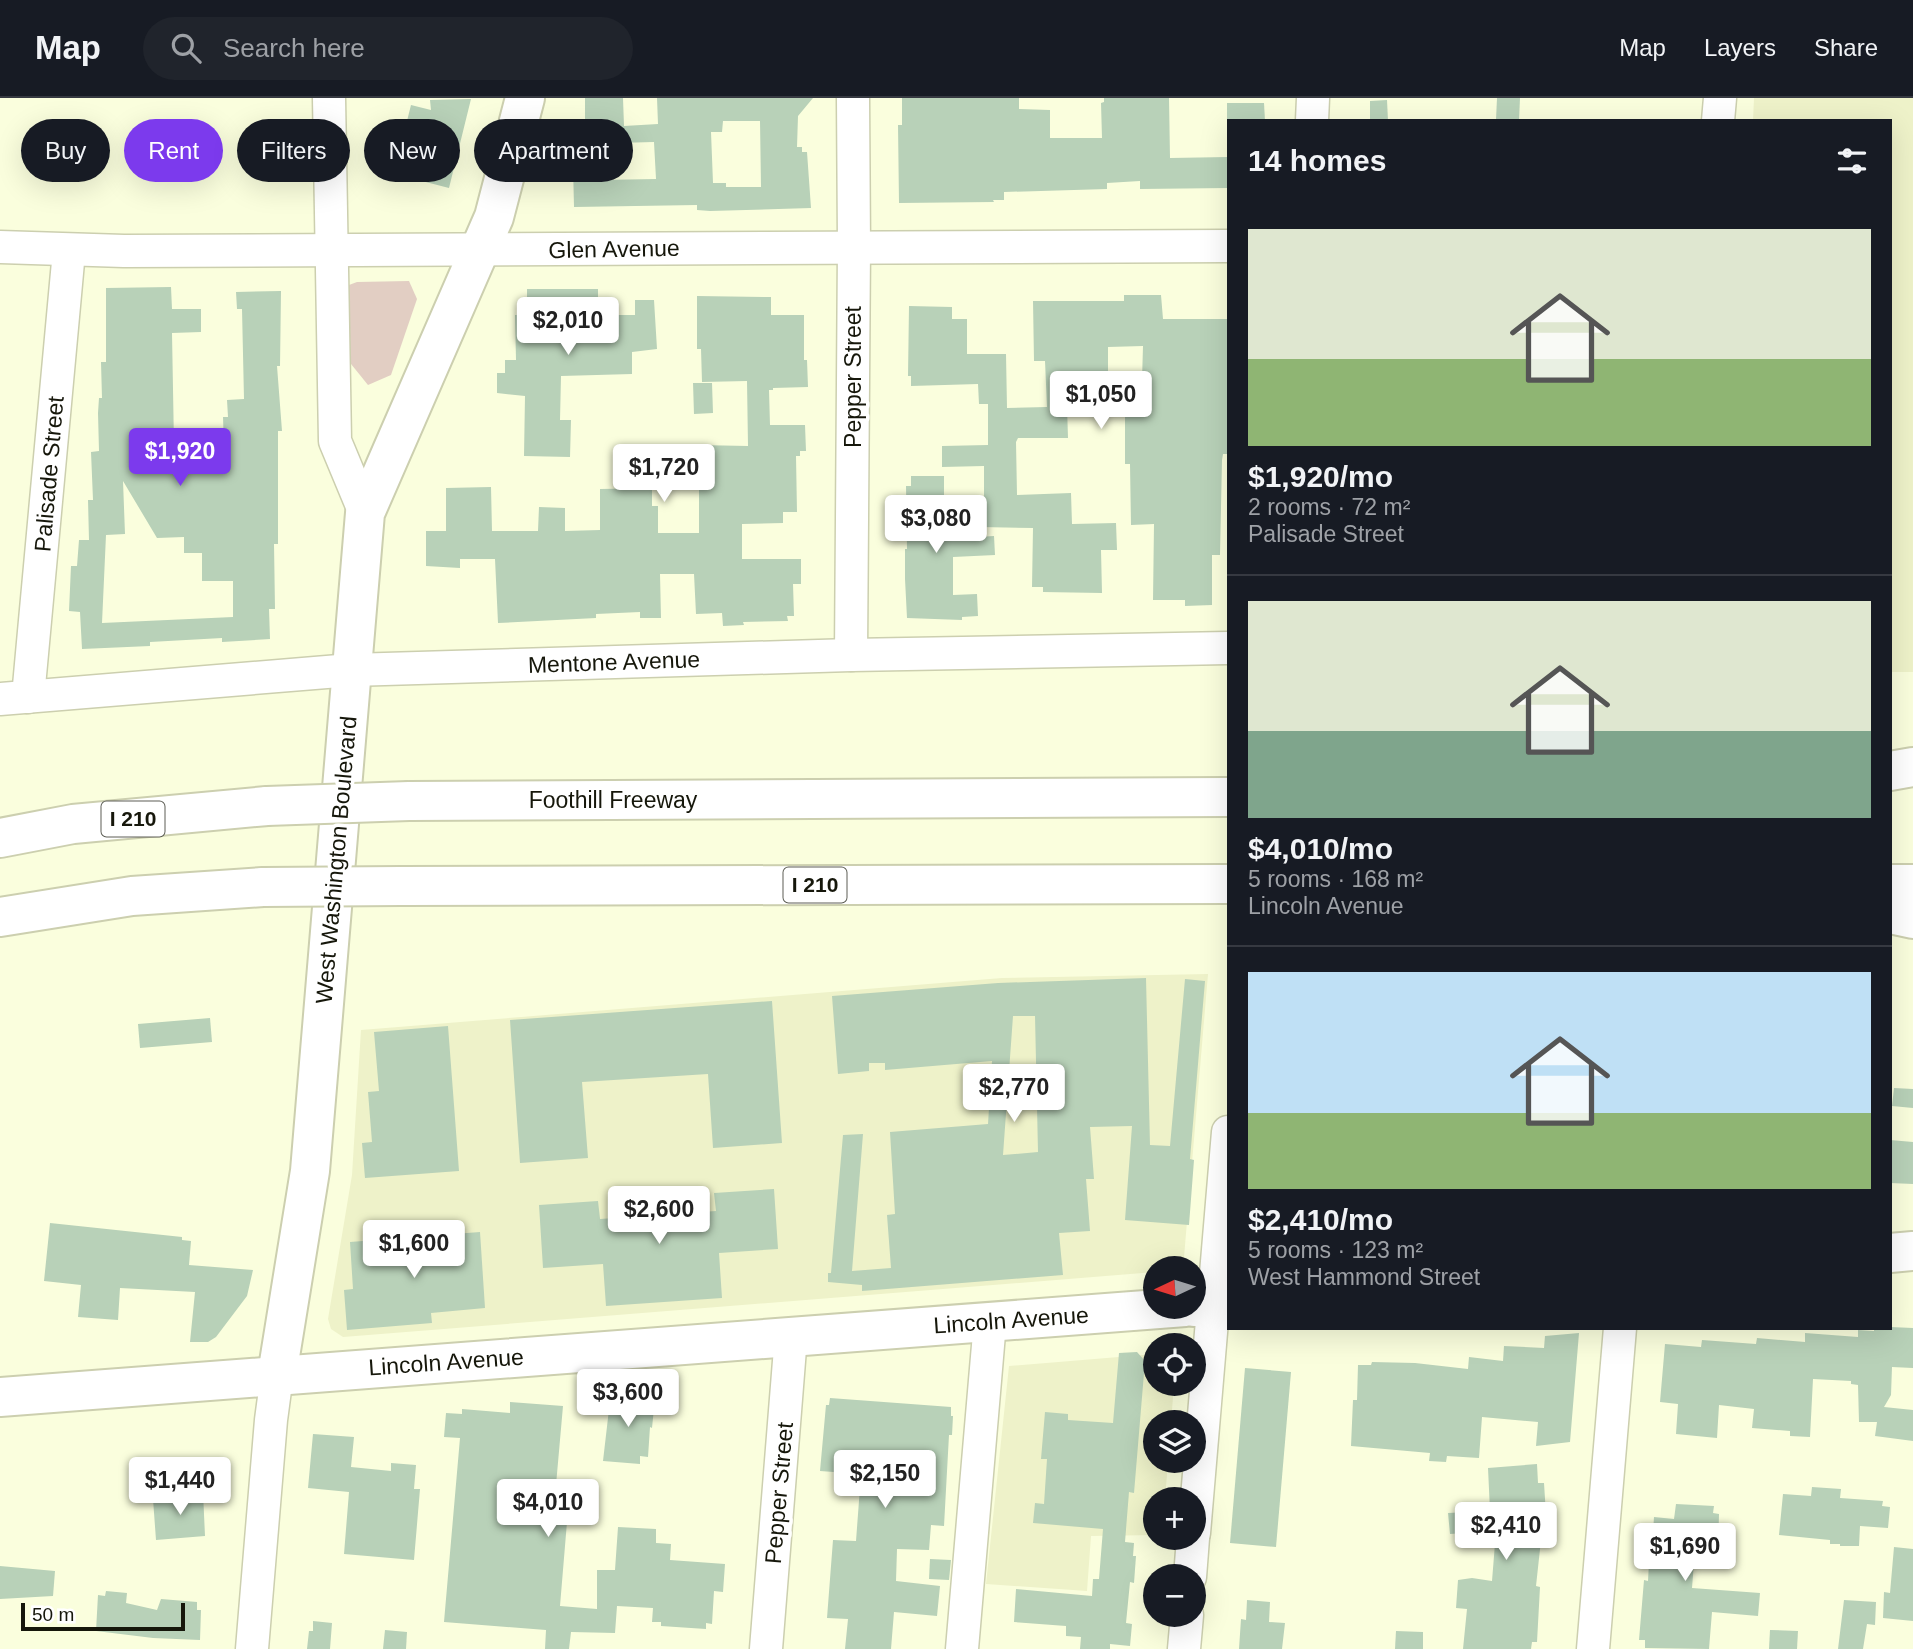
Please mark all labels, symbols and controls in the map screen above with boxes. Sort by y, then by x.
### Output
search box [143,17,633,80]
text: Map [35,29,101,66]
icon: search [167,29,205,67]
text: Search here [223,33,365,63]
text: Map [1619,34,1666,61]
text: Layers [1704,34,1776,61]
text: Share [1814,34,1878,61]
chip: Buy [21,119,110,182]
chip: Rent [124,119,223,182]
chip: Filters [237,119,350,182]
chip: New [364,119,460,182]
chip: Apartment [474,119,633,182]
icon: filters [1833,142,1871,180]
text: 14 homes [1248,144,1386,177]
street label: Glen Avenue [548,235,680,263]
icon: home [1497,275,1623,401]
pin: $2,010 [511,298,625,357]
street label: Pepper Street [840,305,866,448]
text: $2,010 [533,307,603,333]
pin: $1,050 [1044,372,1158,431]
text: $1,050 [1066,381,1136,407]
street label: Palisade Street [29,395,69,553]
pin: $1,920 [123,428,237,488]
text: $1,920 [145,438,215,464]
pin: $1,720 [607,444,721,504]
text: $1,720 [629,454,699,480]
text: $1,920/mo [1248,460,1393,493]
text: 2 rooms · 72 m² [1248,494,1410,520]
pin: $3,080 [879,496,993,555]
text: $3,080 [901,505,971,531]
text: Palisade Street [1248,521,1404,547]
street label: Mentone Avenue [527,646,701,678]
icon: home [1497,647,1623,773]
street label: West Washington Boulevard [310,715,362,1005]
street label: Foothill Freeway [529,787,698,813]
road number: I 210 [102,802,164,836]
text: $4,010/mo [1248,832,1393,865]
text: 5 rooms · 168 m² [1248,866,1423,892]
road number: I 210 [784,868,846,902]
text: Lincoln Avenue [1248,893,1404,919]
icon: home [1497,1018,1623,1144]
pin: $2,770 [957,1065,1071,1124]
text: $2,770 [979,1074,1049,1100]
pin: $2,600 [602,1186,716,1246]
text: $2,600 [624,1196,694,1222]
text: $2,410/mo [1248,1203,1393,1236]
pin: $1,600 [357,1220,471,1280]
text: $1,600 [379,1230,449,1256]
text: 5 rooms · 123 m² [1248,1237,1423,1263]
north arrow [1143,1256,1206,1320]
map controls [1143,1256,1206,1627]
text: West Hammond Street [1248,1264,1480,1290]
street label: Lincoln Avenue [932,1302,1090,1338]
button: locate [1143,1333,1206,1396]
street label: Lincoln Avenue [367,1344,525,1380]
pin: $3,600 [571,1370,685,1429]
text: $3,600 [593,1379,663,1405]
button: layers [1143,1410,1206,1473]
street label: Pepper Street [760,1421,798,1565]
pin: $2,150 [828,1450,942,1510]
pin: $1,440 [123,1458,237,1517]
text: $2,150 [850,1460,920,1486]
text: $1,440 [145,1467,215,1493]
pin: $4,010 [491,1480,605,1539]
button: + [1143,1487,1206,1550]
text: $4,010 [513,1489,583,1515]
pin: $2,410 [1449,1502,1563,1562]
text: $2,410 [1471,1512,1541,1538]
pin: $1,690 [1628,1524,1742,1583]
text: $1,690 [1650,1533,1720,1559]
button: − [1143,1564,1206,1627]
scale bar [21,1600,186,1632]
text: 50 m [32,1604,74,1625]

